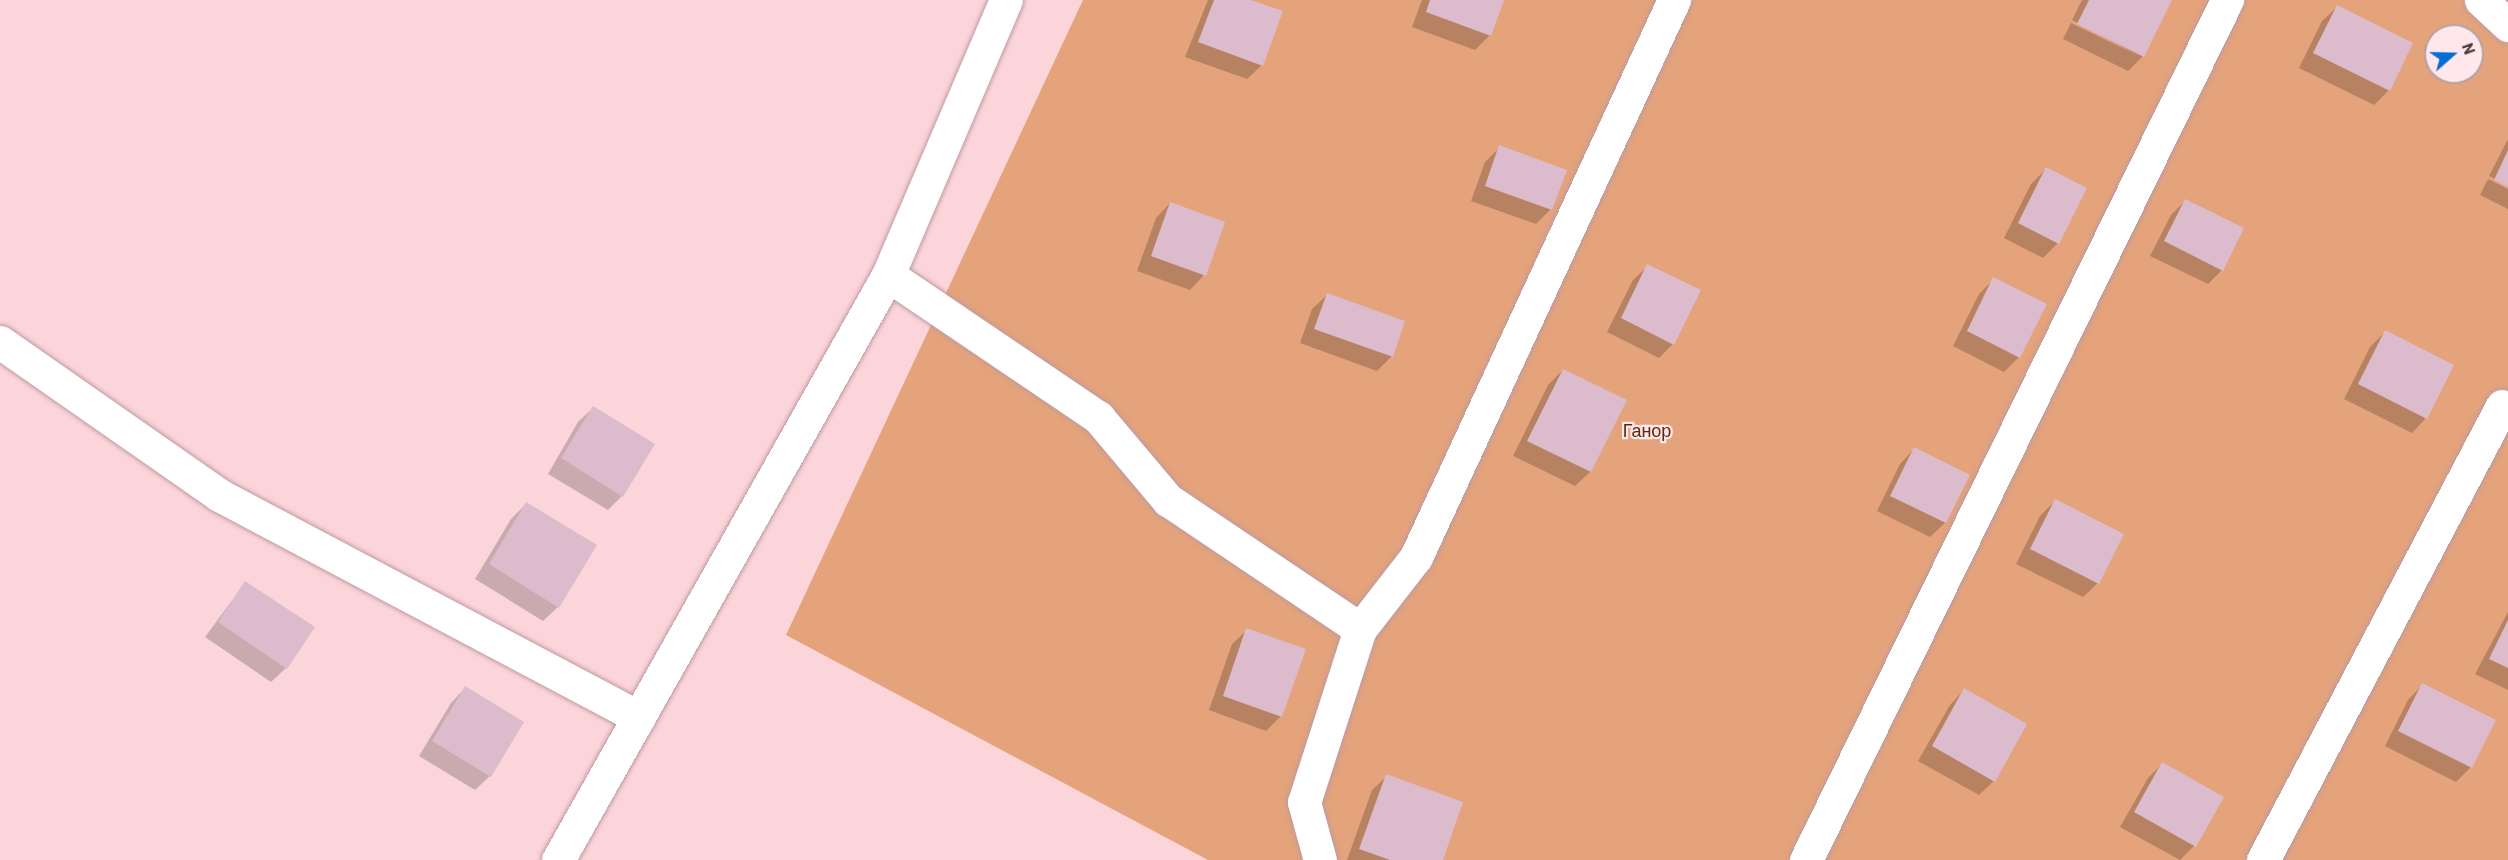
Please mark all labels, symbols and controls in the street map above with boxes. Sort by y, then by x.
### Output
north arrow [2424,24,2484,84]
text: N [2459,40,2480,57]
park label: Ганор [1623,419,1671,441]

